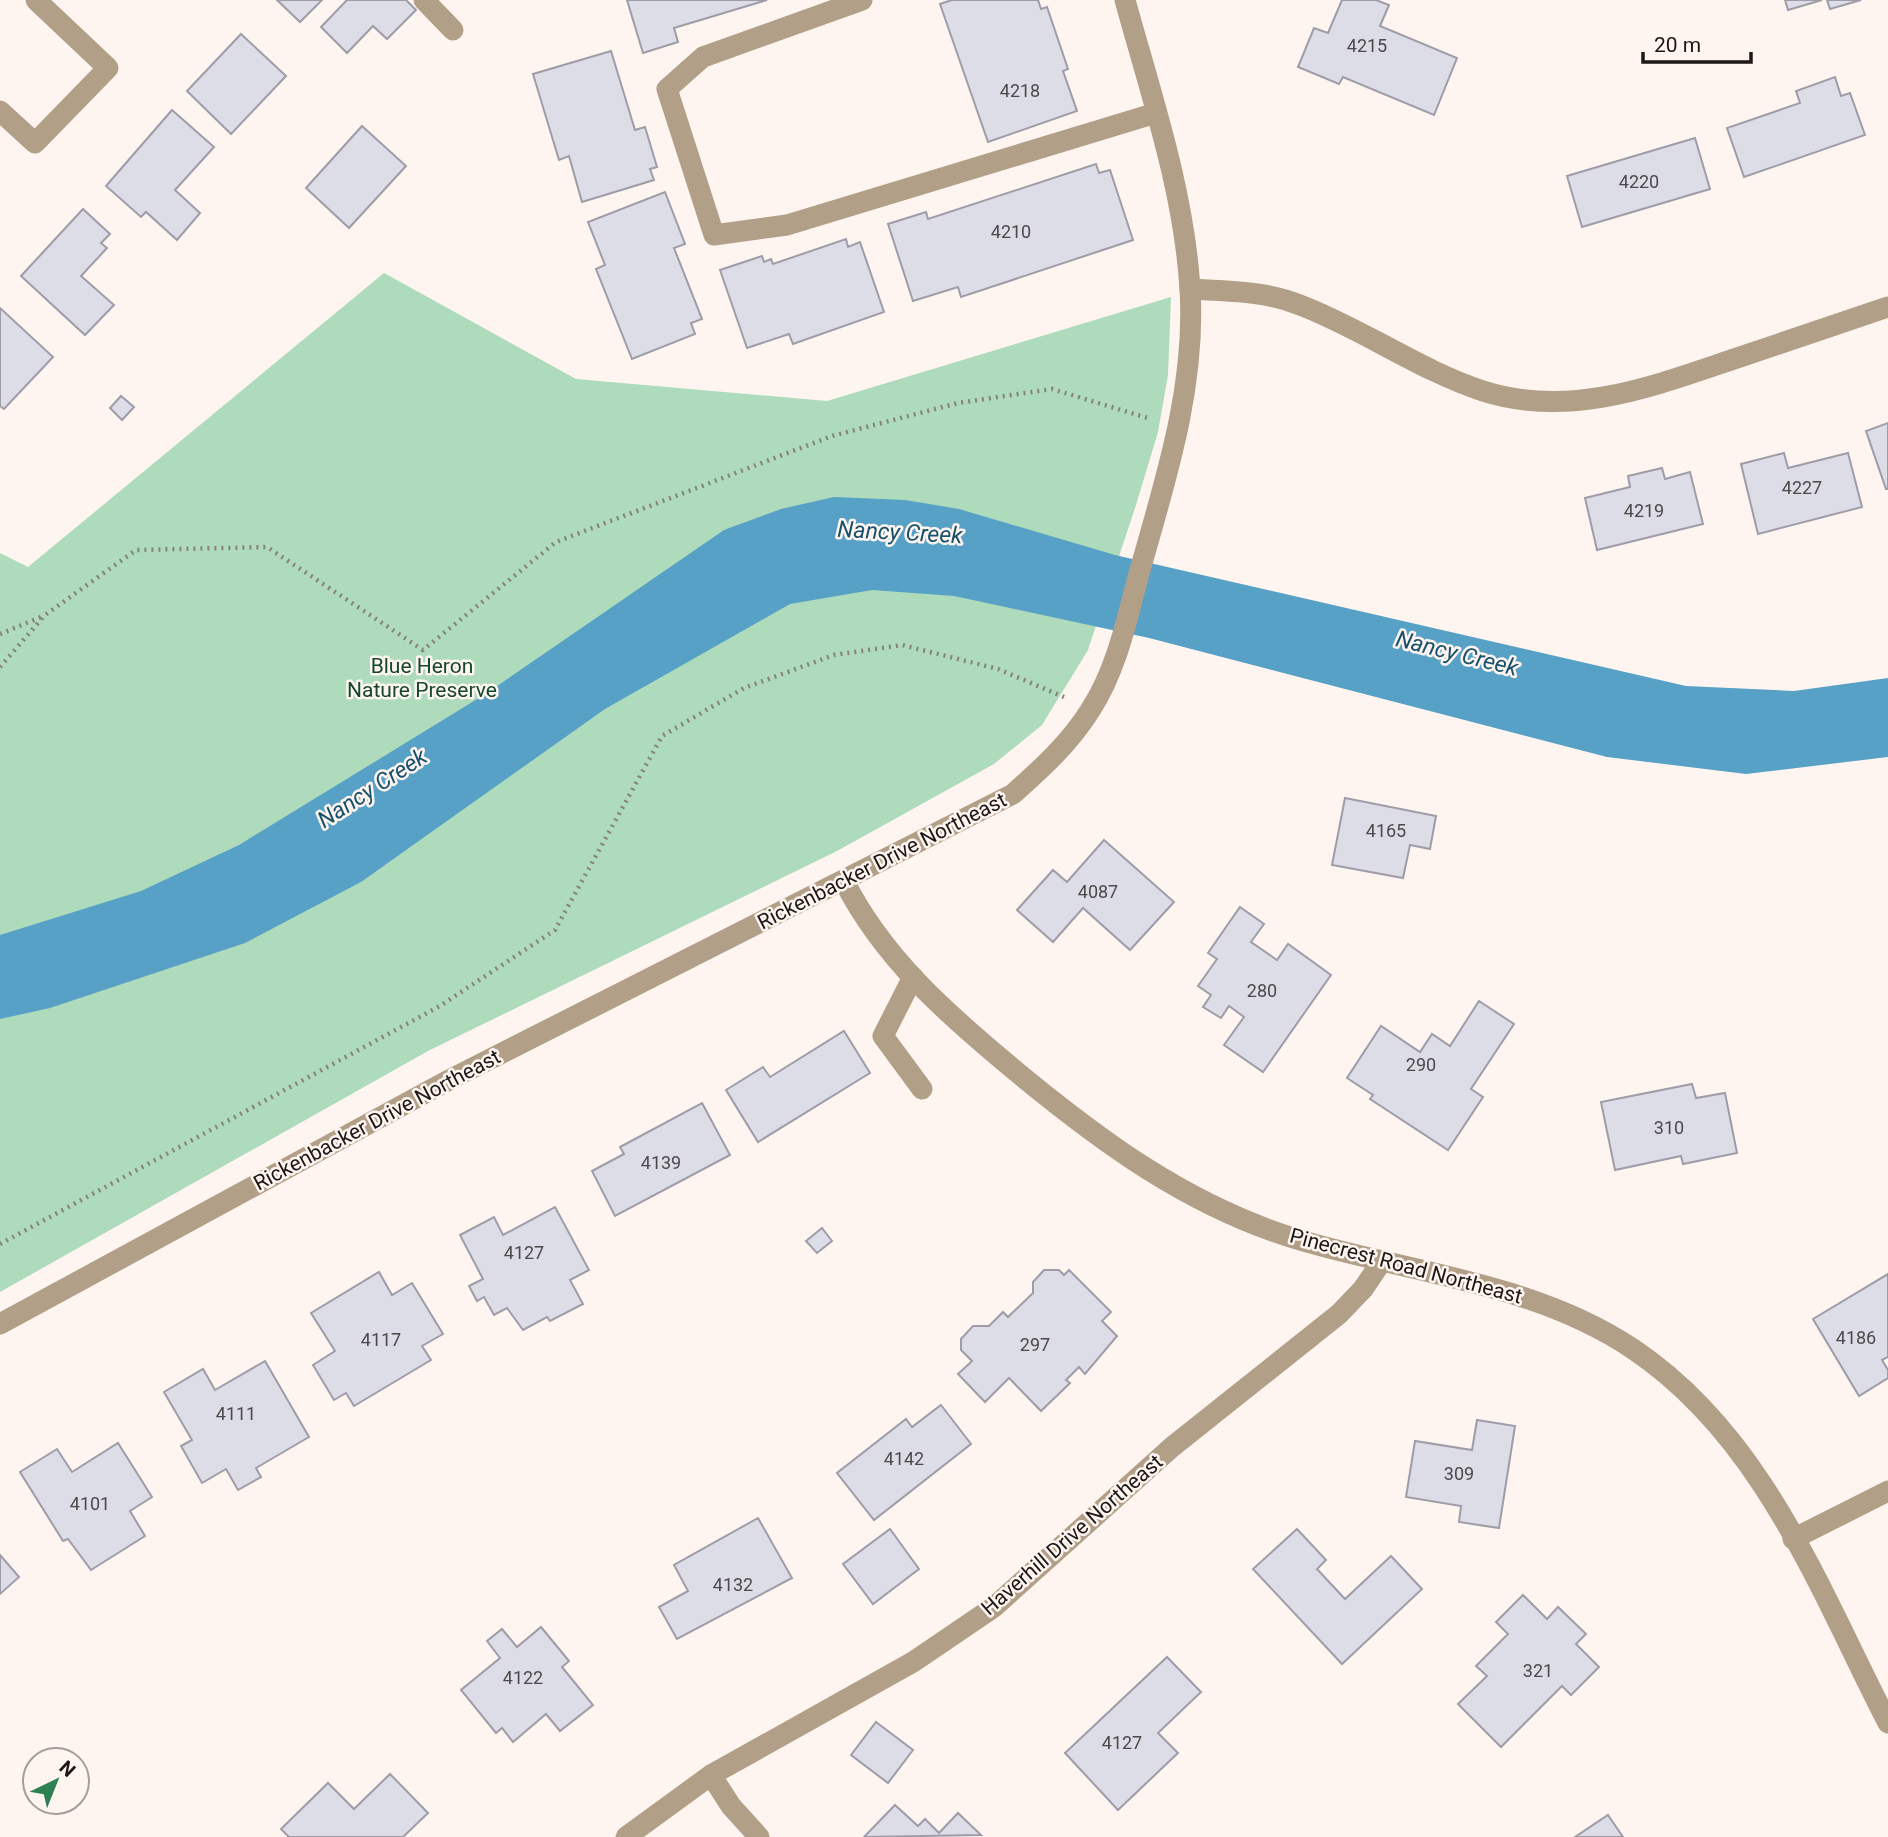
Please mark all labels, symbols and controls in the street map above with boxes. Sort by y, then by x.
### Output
scale bar [1643,21,1752,65]
text: 20 m [1654,33,1701,57]
house number: 4215 [1347,35,1387,56]
house number: 4218 [1000,80,1040,101]
house number: 4220 [1619,171,1659,192]
house number: 4210 [991,221,1031,242]
house number: 4227 [1782,477,1822,498]
house number: 4219 [1624,500,1664,521]
water label: Nancy Creek [837,516,964,549]
water label: Nancy Creek [1393,625,1521,682]
park label: Blue Heron Nature Preserve [347,654,497,702]
water label: Nancy Creek [312,743,433,834]
street label: Rickenbacker Drive Northeast [754,788,1011,934]
house number: 4165 [1366,820,1406,841]
house number: 4087 [1078,881,1118,902]
house number: 280 [1247,980,1277,1001]
street label: Rickenbacker Drive Northeast [250,1045,505,1195]
house number: 290 [1406,1054,1436,1075]
house number: 310 [1654,1117,1684,1138]
house number: 4139 [641,1152,681,1173]
street label: Pinecrest Road Northeast [1287,1223,1525,1309]
house number: 4127 [504,1242,544,1263]
house number: 4186 [1836,1327,1876,1348]
house number: 4117 [361,1329,401,1350]
house number: 297 [1020,1334,1050,1355]
house number: 4111 [216,1403,256,1424]
house number: 4142 [884,1448,924,1469]
street label: Haverhill Drive Northeast [976,1450,1168,1620]
house number: 309 [1444,1463,1474,1484]
house number: 4101 [70,1493,110,1514]
house number: 4132 [713,1574,753,1595]
house number: 321 [1523,1660,1553,1681]
house number: 4122 [503,1667,543,1688]
house number: 4127 [1102,1732,1142,1753]
north arrow [21,1746,91,1816]
text: N [55,1756,80,1782]

